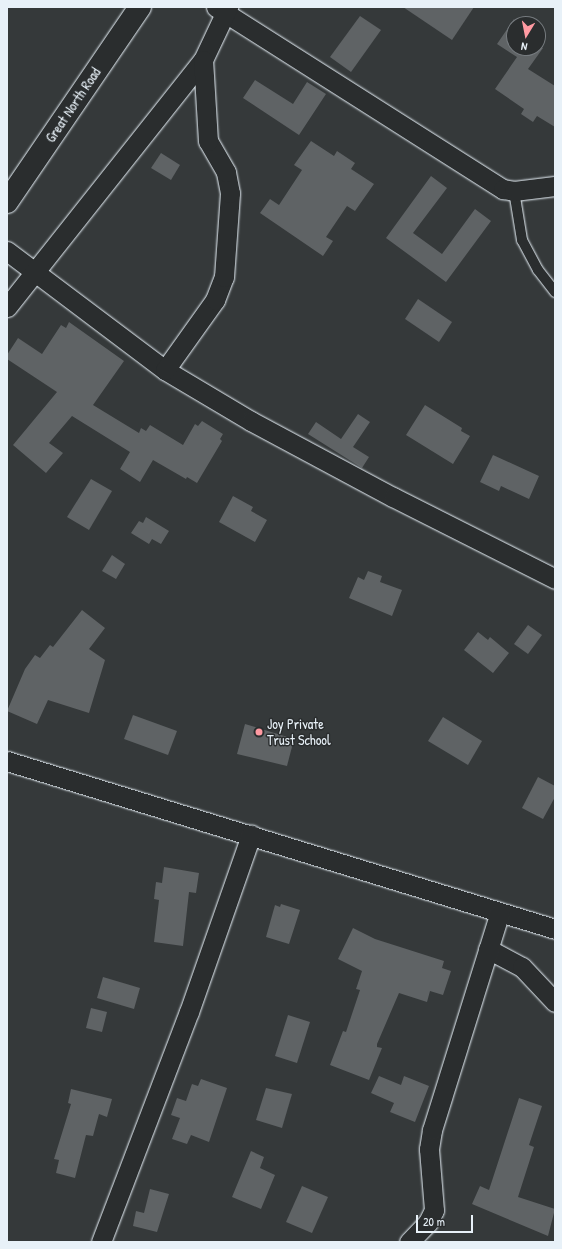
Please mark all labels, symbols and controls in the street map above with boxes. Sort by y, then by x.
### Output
north arrow [506,16,546,56]
text: N [520,39,528,54]
street label: Great North Road [42,64,104,146]
place label: Joy Private Trust School [267,716,331,748]
marker: Joy Private Trust School [254,727,264,737]
scale bar [418,1207,475,1233]
text: 20 m [423,1213,445,1230]

